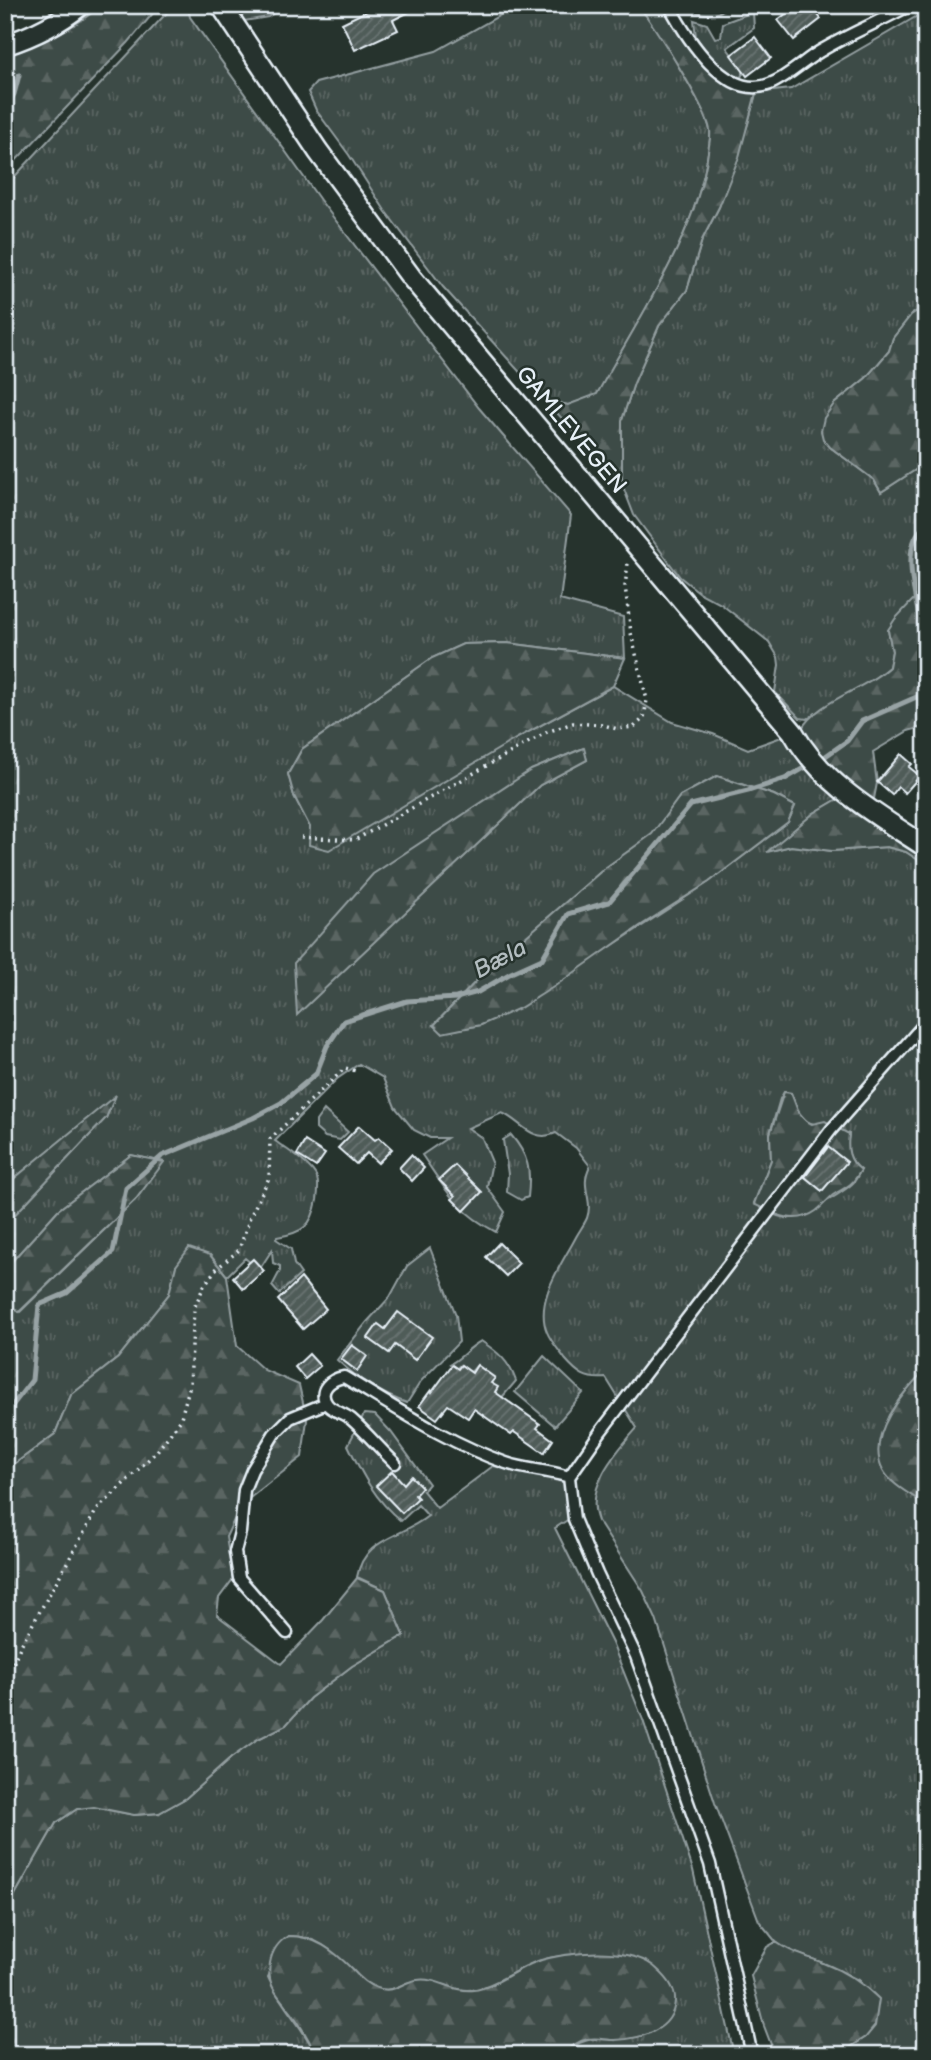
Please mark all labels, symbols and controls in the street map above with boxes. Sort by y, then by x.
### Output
street label: GAMLEVEGEN [510,361,632,499]
water label: Bæla [468,933,532,985]

